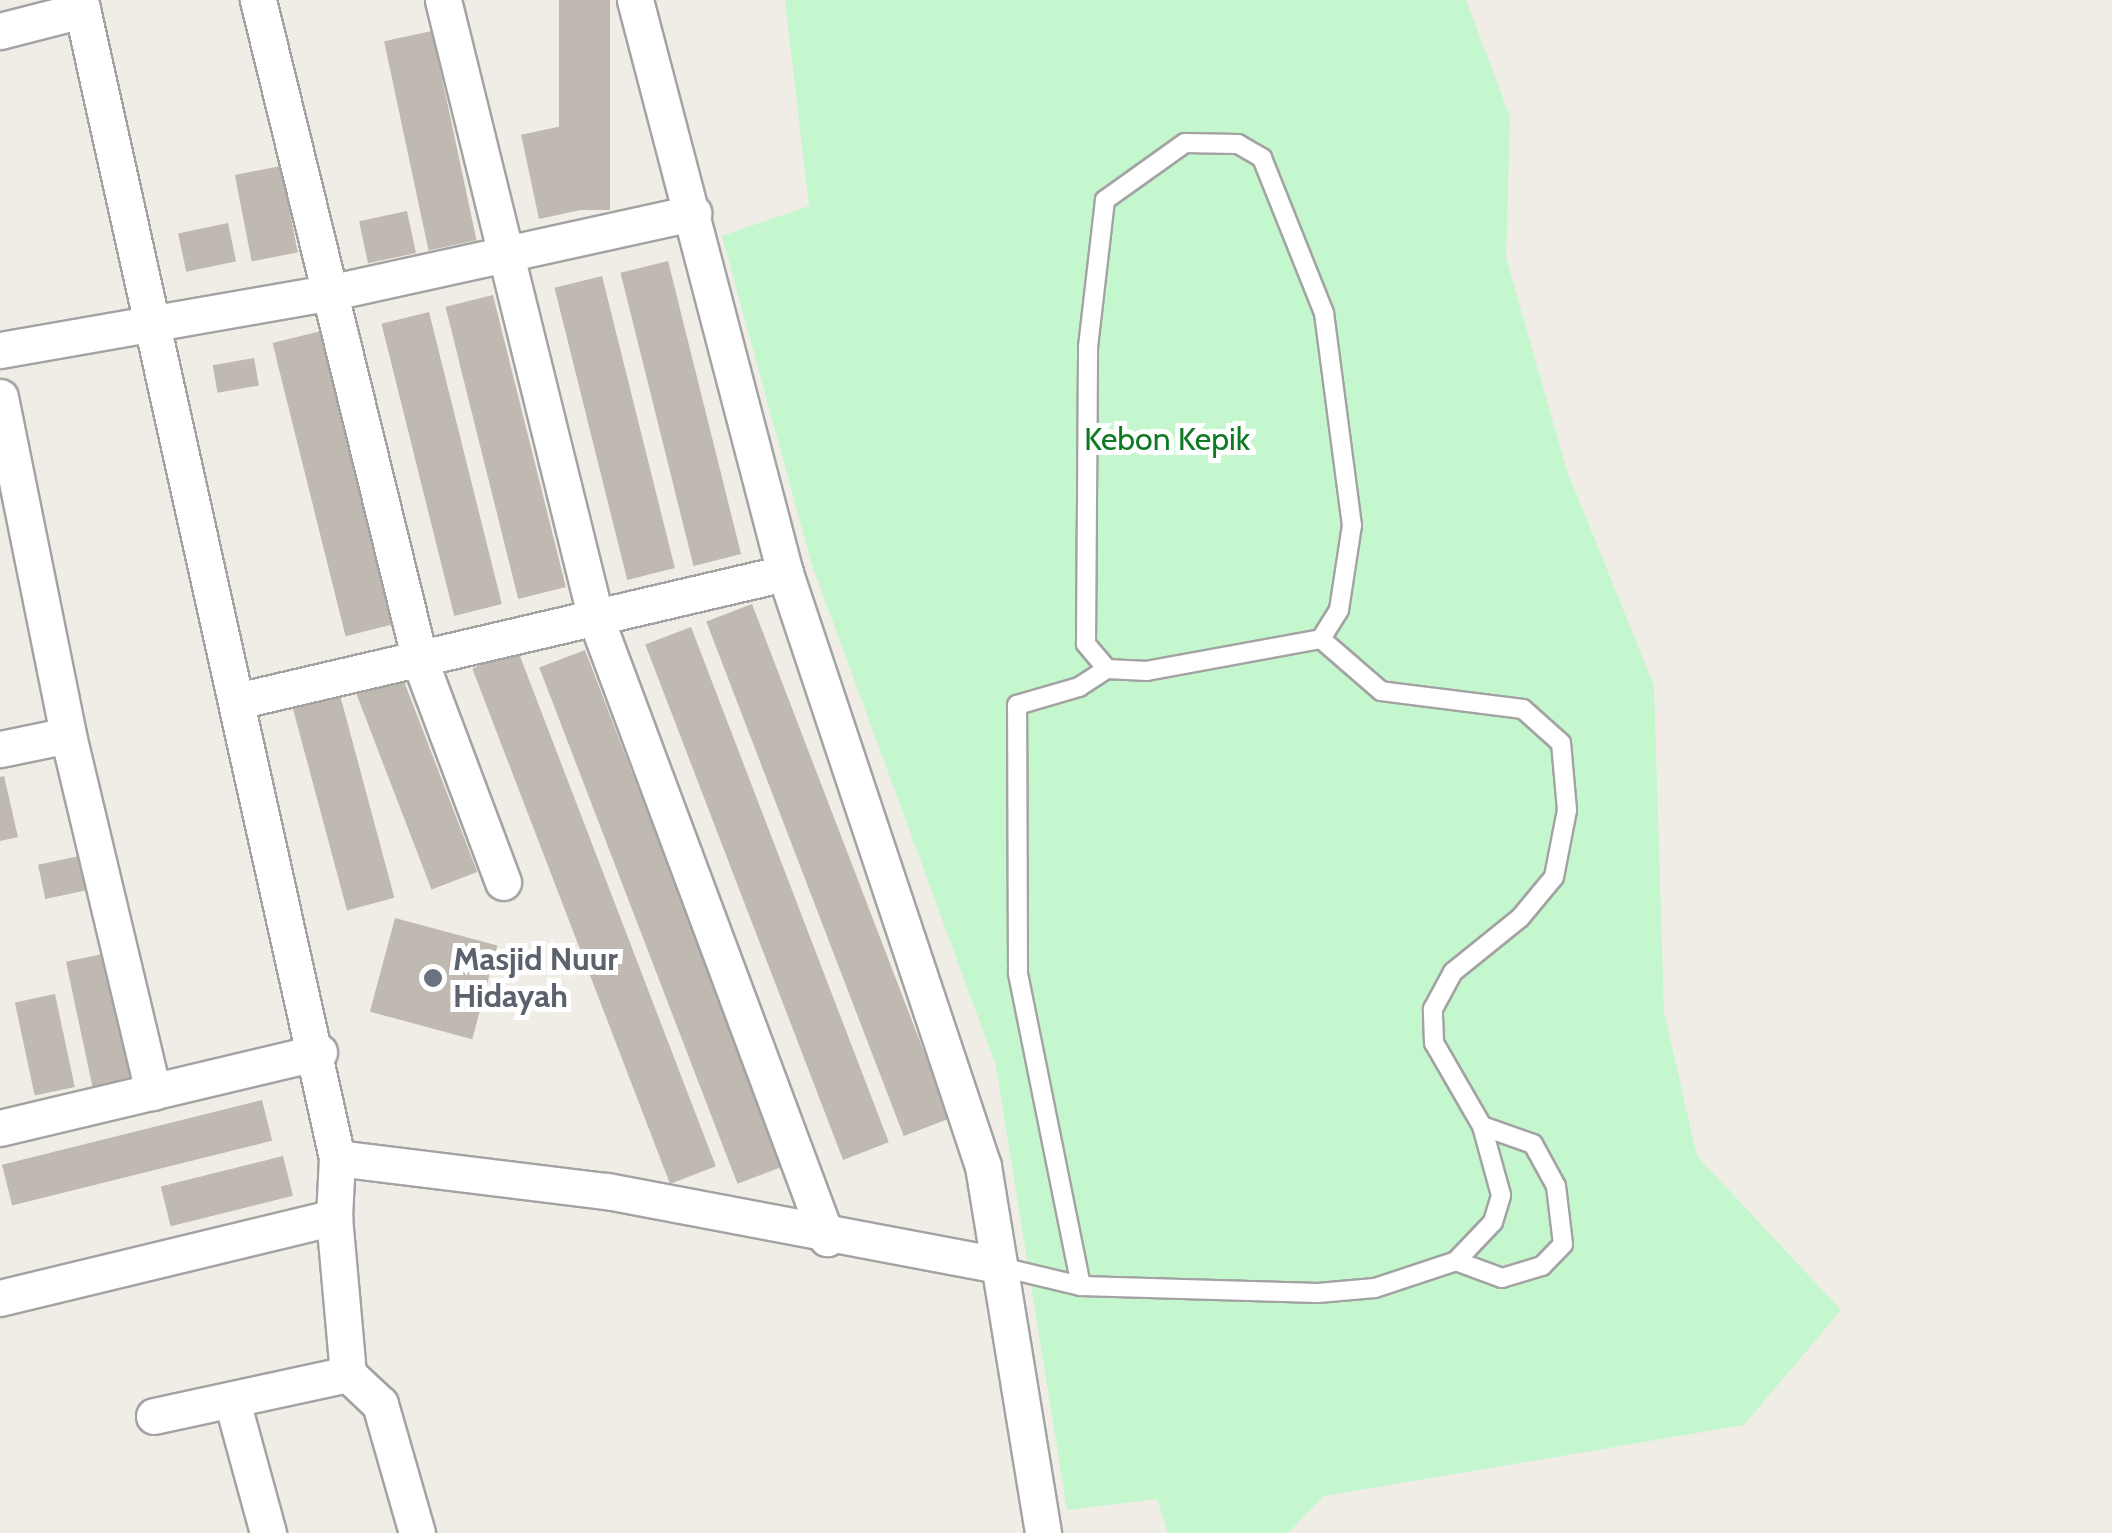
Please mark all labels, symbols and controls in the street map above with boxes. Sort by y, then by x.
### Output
park label: Kebon Kepik [1084,420,1250,458]
place label: Masjid Nuur Hidayah [453,941,618,1016]
marker: Masjid Nuur Hidayah [422,967,444,989]

